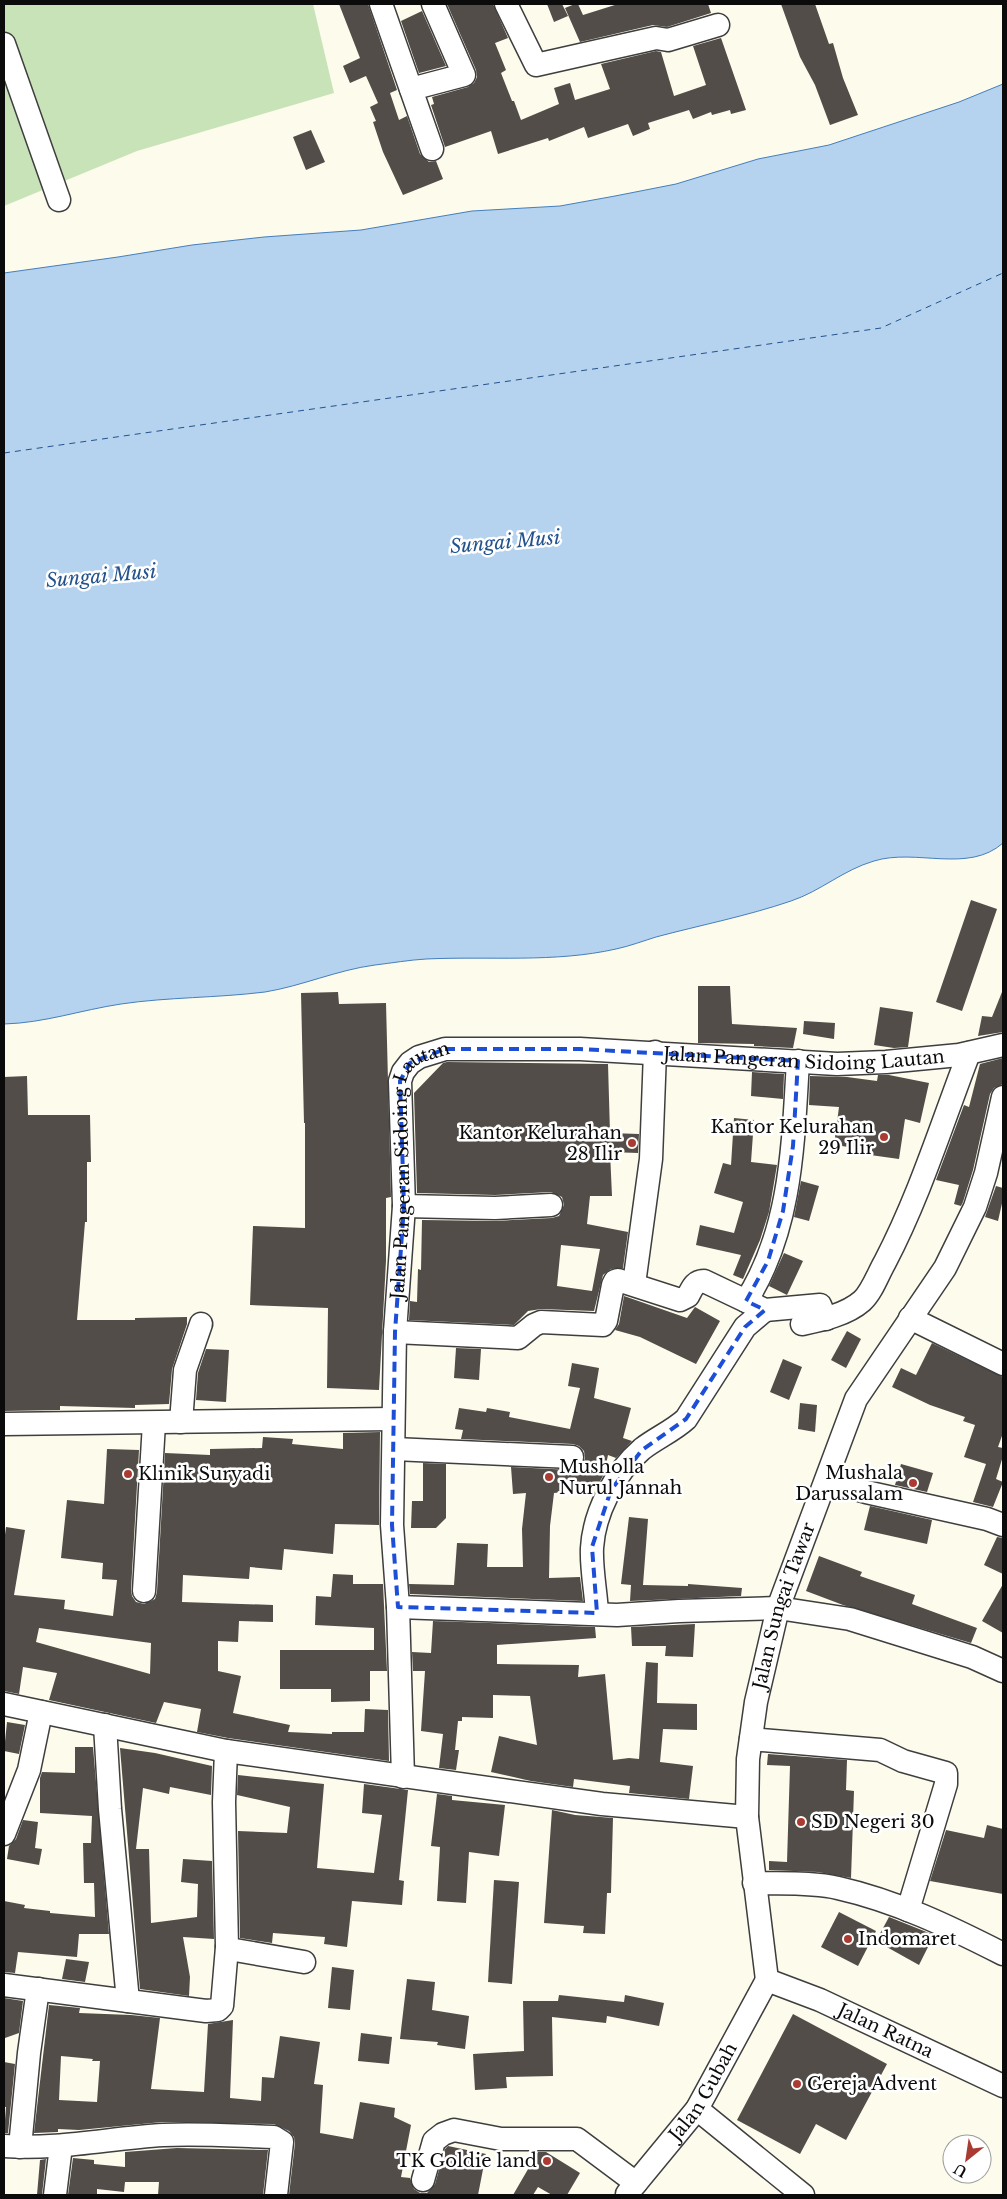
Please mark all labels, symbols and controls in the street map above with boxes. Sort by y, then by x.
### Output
water label: Sungai Musi [449,526,562,558]
water label: Sungai Musi [45,560,158,592]
street label: Jalan Pangeran Sidoing Lautan [386,1037,452,1302]
street label: Jalan Pangeran Sidoing Lautan [661,1043,946,1075]
place label: Kantor Kelurahan 29 Ilir [711,1116,874,1159]
place label: Kantor Kelurahan 28 Ilir [459,1122,622,1165]
marker: Kantor Kelurahan 29 Ilir [878,1131,890,1143]
marker: Kantor Kelurahan 28 Ilir [626,1137,638,1149]
place label: Musholla Nurul Jannah [559,1456,682,1499]
place label: Mushala Darussalam [795,1462,903,1505]
place label: Klinik Suryadi [138,1463,270,1485]
marker: Klinik Suryadi [122,1468,134,1480]
marker: Musholla Nurul Jannah [543,1471,555,1483]
marker: Mushala Darussalam [907,1477,919,1489]
street label: Jalan Sungai Tawar [748,1519,820,1693]
place label: SD Negeri 30 [811,1811,935,1833]
marker: SD Negeri 30 [795,1816,807,1828]
place label: Indomaret [858,1928,957,1950]
marker: Indomaret [842,1933,854,1945]
street label: Jalan Ratna [832,1998,937,2063]
street label: Jalan Gubah [663,2039,742,2147]
place label: Gereja Advent [807,2073,937,2095]
marker: Gereja Advent [791,2078,803,2090]
north arrow [942,2134,992,2184]
place label: TK Goldie land [396,2150,537,2172]
marker: TK Goldie land [541,2155,553,2167]
text: U [950,2159,970,2181]

